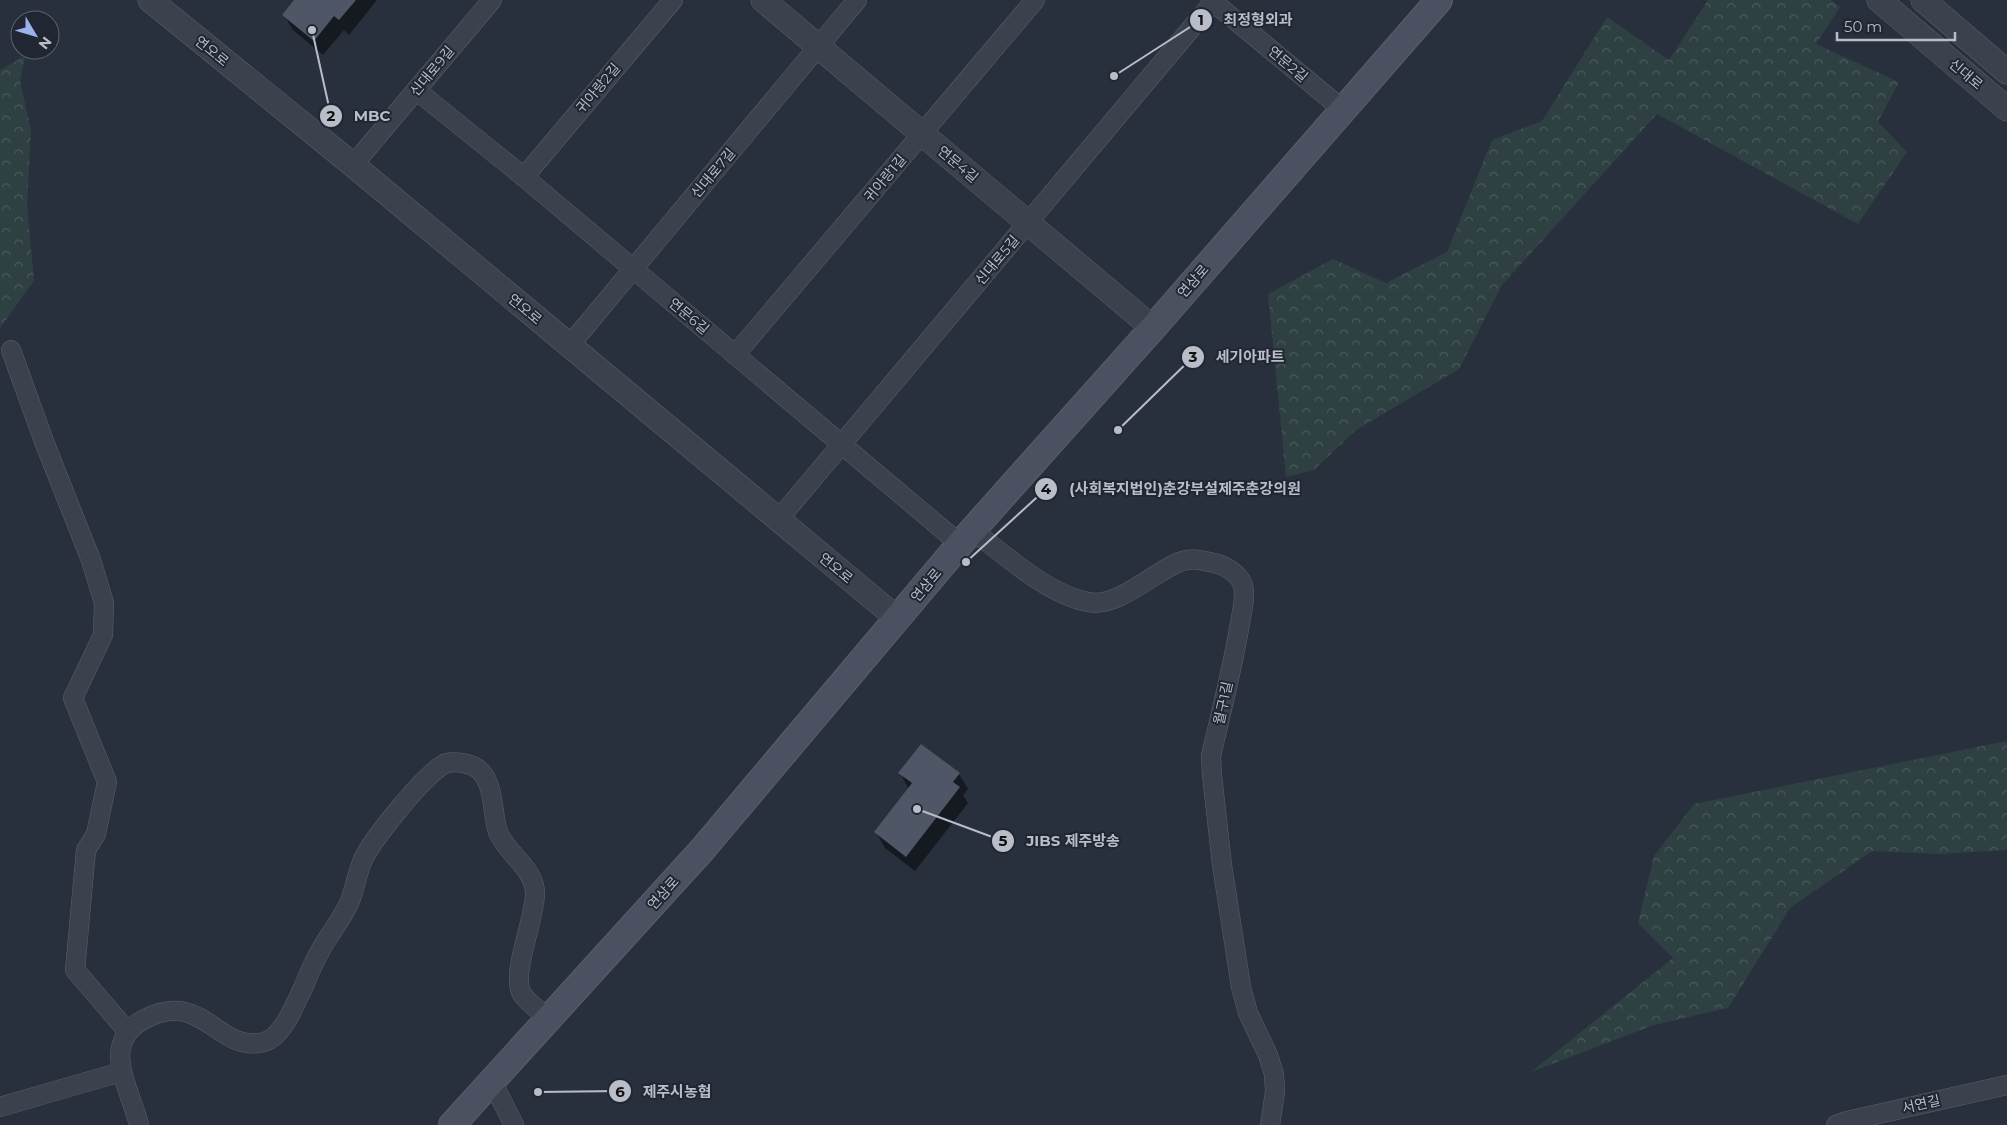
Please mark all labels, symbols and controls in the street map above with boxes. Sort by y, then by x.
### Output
callout: 최정형외과 [1188,5,1302,35]
north arrow [10,10,60,60]
text: 1 [1198,10,1204,29]
text: 최정형외과 [1223,10,1293,29]
scale bar [1837,10,1954,42]
text: 50 m [1844,17,1882,36]
street label: 연오로 [191,32,233,70]
text: N [35,33,56,53]
street label: 신대로9길 [406,42,458,100]
street label: 연문2길 [1264,42,1312,86]
street label: 신대로 [1945,55,1987,93]
street label: 귀아랑2길 [572,59,624,117]
callout: MBC [318,101,400,131]
text: 2 [327,106,336,125]
text: MBC [354,106,390,125]
street label: 연문4길 [934,142,982,186]
street label: 신대로7길 [687,144,739,202]
street label: 귀아랑1길 [860,151,910,205]
street label: 신대로5길 [971,231,1023,289]
street label: 연삼로 [1174,260,1213,301]
street label: 연오로 [504,290,546,328]
street label: 연문6길 [665,294,713,338]
callout: 세기아파트 [1181,342,1295,372]
text: 3 [1188,347,1198,366]
text: 세기아파트 [1215,347,1285,366]
callout: (사회복지법인)춘강부설제주춘강의원 [1034,474,1310,504]
text: 4 [1041,479,1052,498]
text: (사회복지법인)춘강부설제주춘강의원 [1069,479,1301,498]
street label: 연오로 [815,549,857,587]
street label: 연삼로 [907,564,945,606]
street label: 월구1길 [1210,680,1236,726]
callout: JIBS 제주방송 [991,826,1129,856]
text: 5 [999,831,1008,850]
text: JIBS 제주방송 [1025,831,1120,850]
street label: 연삼로 [643,873,683,913]
callout: 제주시농협 [607,1076,721,1106]
text: 6 [615,1082,625,1101]
text: 제주시농협 [642,1082,712,1101]
street label: 서연길 [1900,1091,1942,1117]

